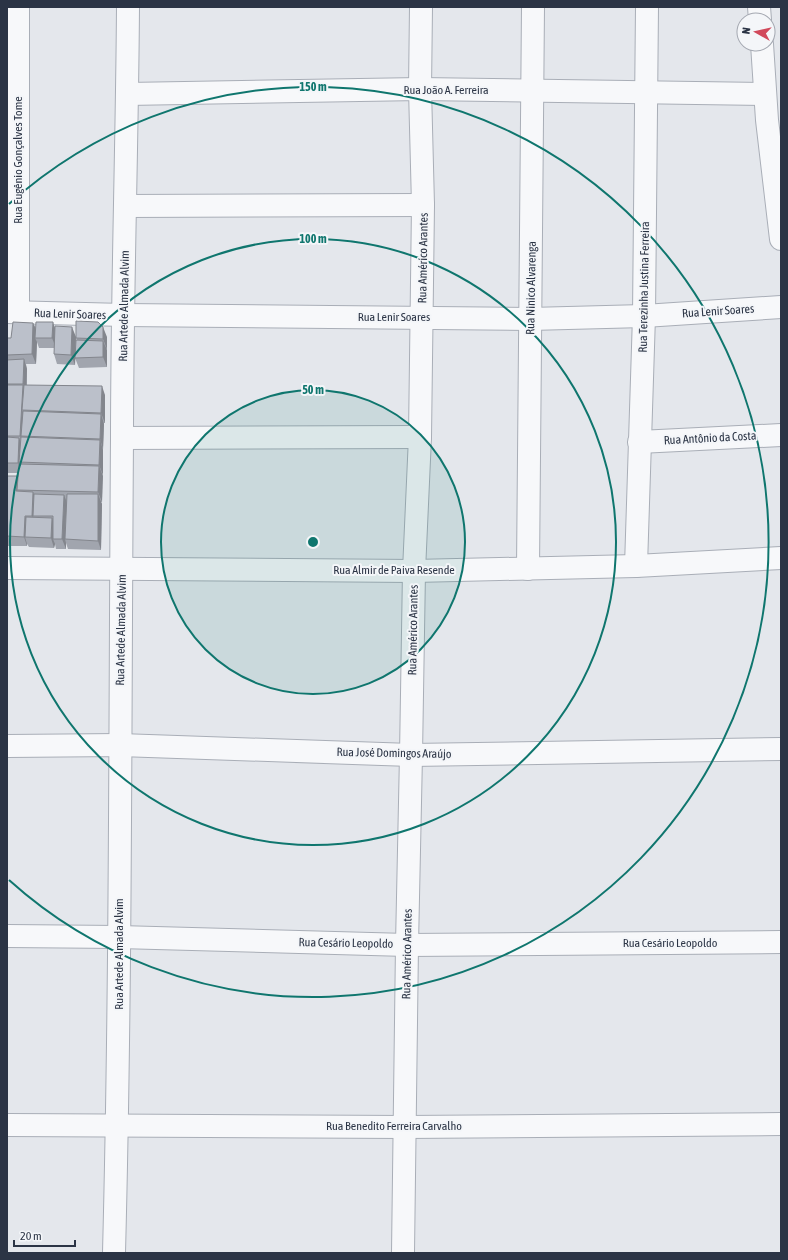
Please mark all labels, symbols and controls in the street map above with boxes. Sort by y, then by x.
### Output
north arrow [736,12,776,52]
text: N [740,27,752,35]
text: 150 m [299,80,327,94]
street label: Rua João A. Ferreira [403,83,489,97]
street label: Rua Eugênio Gonçalves Tome [11,96,25,224]
street label: Rua Américo Arantes [415,213,431,303]
street label: Rua Terezinha Justina Ferreira [636,221,652,353]
text: 100 m [299,232,327,246]
street label: Rua Ninico Alvarenga [523,241,539,335]
street label: Rua Artede Almada Alvim [116,250,132,362]
street label: Rua Lenir Soares [681,301,755,321]
street label: Rua Lenir Soares [34,306,106,322]
street label: Rua Lenir Soares [358,310,430,324]
text: 50 m [302,383,324,397]
street label: Rua Antônio da Costa [663,429,757,447]
centre of rings [306,535,320,549]
street label: Rua Almir de Paiva Resende [333,563,455,577]
street label: Rua Artede Almada Alvim [113,574,129,686]
street label: Rua Américo Arantes [405,585,421,675]
street label: Rua José Domingos Araújo [336,745,452,761]
street label: Rua Artede Almada Alvim [112,898,126,1010]
street label: Rua Américo Arantes [399,909,415,999]
street label: Rua Cesário Leopoldo [299,935,394,951]
street label: Rua Cesário Leopoldo [623,936,718,950]
street label: Rua Benedito Ferreira Carvalho [326,1119,462,1133]
scale bar [14,1222,75,1248]
text: 20 m [20,1229,42,1243]

